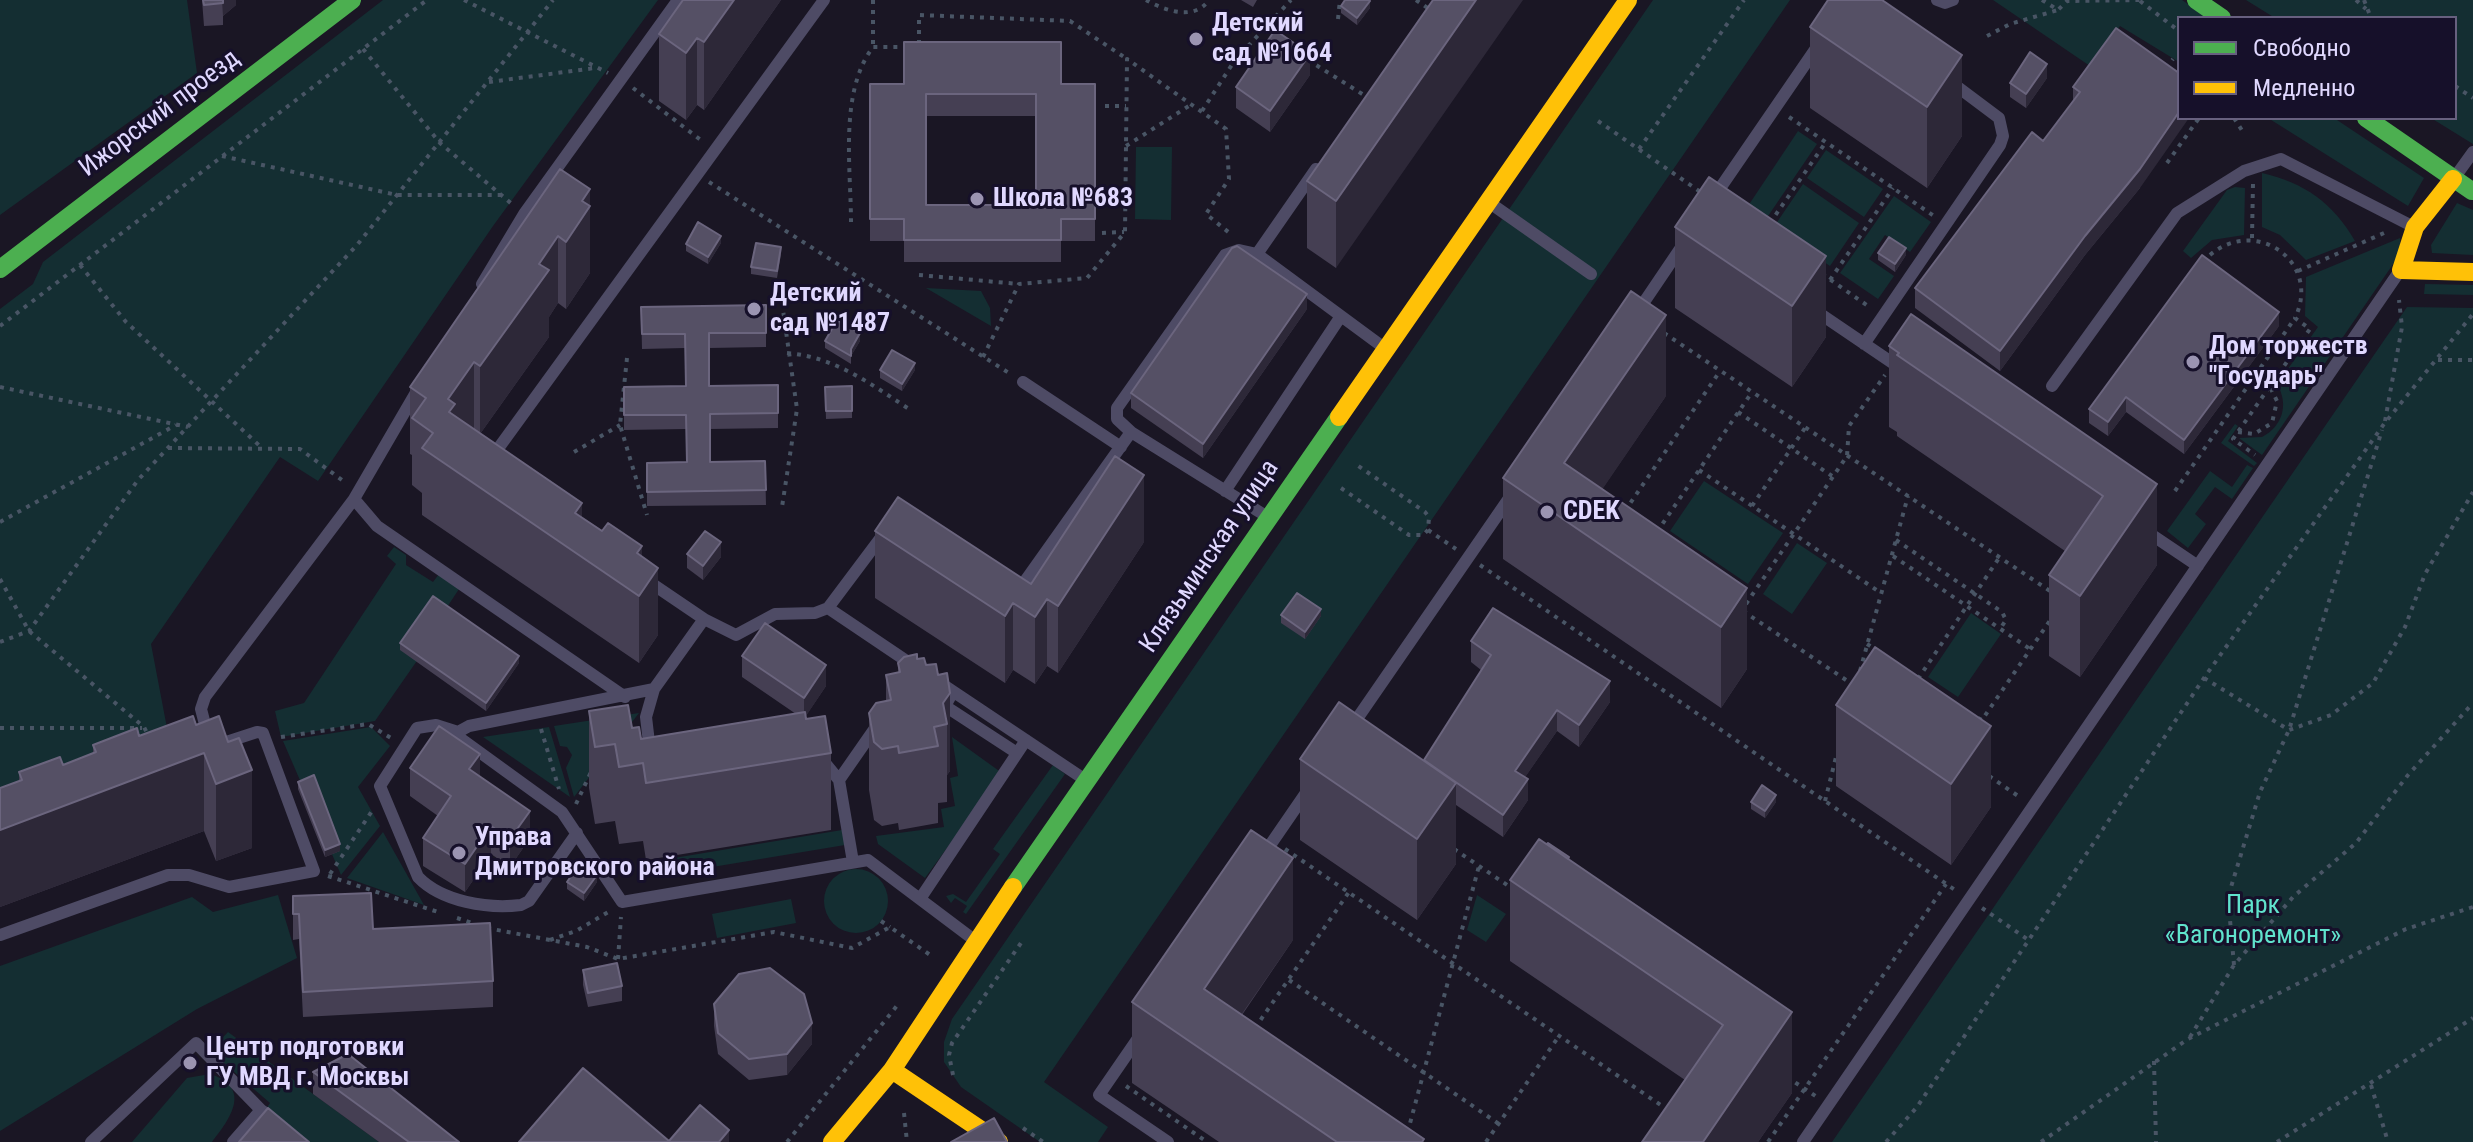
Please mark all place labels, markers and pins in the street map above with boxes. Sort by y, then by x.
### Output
place label: Детский сад №1664 [1212,8,1332,70]
marker: Детский сад №1664 [1187,30,1205,48]
place label: Школа №683 [993,183,1133,215]
marker: Школа №683 [968,190,986,208]
place label: Детский сад №1487 [770,278,890,340]
marker: Детский сад №1487 [745,300,763,318]
place label: Дом торжеств "Государь" [2209,331,2368,392]
marker: Дом торжеств "Государь" [2184,353,2202,371]
place label: CDEK [1563,496,1620,528]
marker: CDEK [1538,503,1556,521]
place label: Управа Дмитровского района [475,822,715,884]
marker: Управа Дмитровского района [450,844,468,862]
place label: Центр подготовки ГУ МВД г. Москвы [206,1032,409,1094]
marker: Центр подготовки ГУ МВД г. Москвы [181,1054,199,1072]

